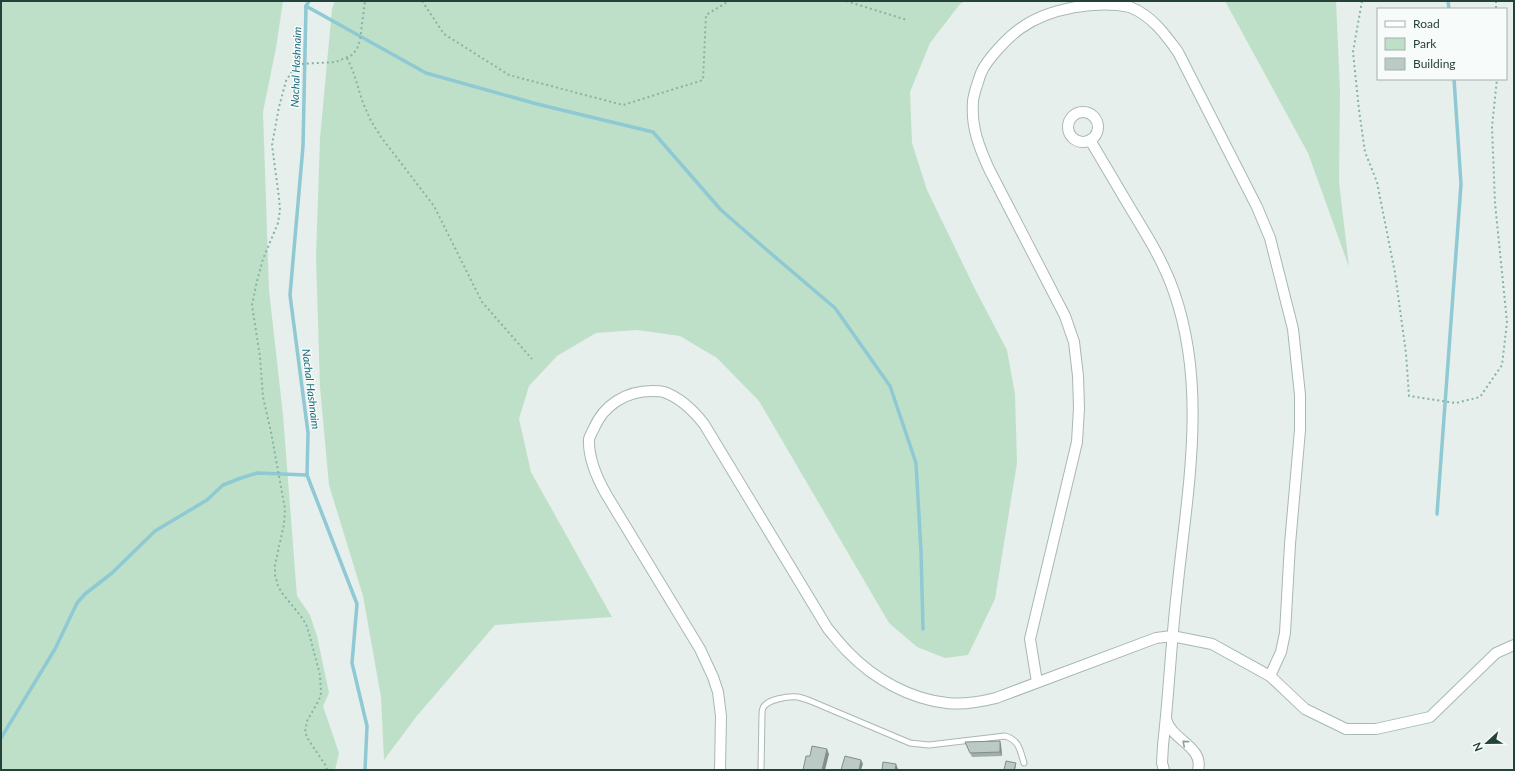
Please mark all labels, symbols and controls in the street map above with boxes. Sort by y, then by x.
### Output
legend [1377,8,1507,80]
text: Road [1413,16,1440,31]
water label: Nachal Hashnaim [288,26,303,108]
text: Park [1413,36,1437,51]
text: Building [1413,56,1456,71]
water label: Nachal Hashnaim [300,348,323,430]
north arrow [1467,723,1507,763]
one-way arrow [1182,740,1190,747]
text: N [1470,741,1485,753]

